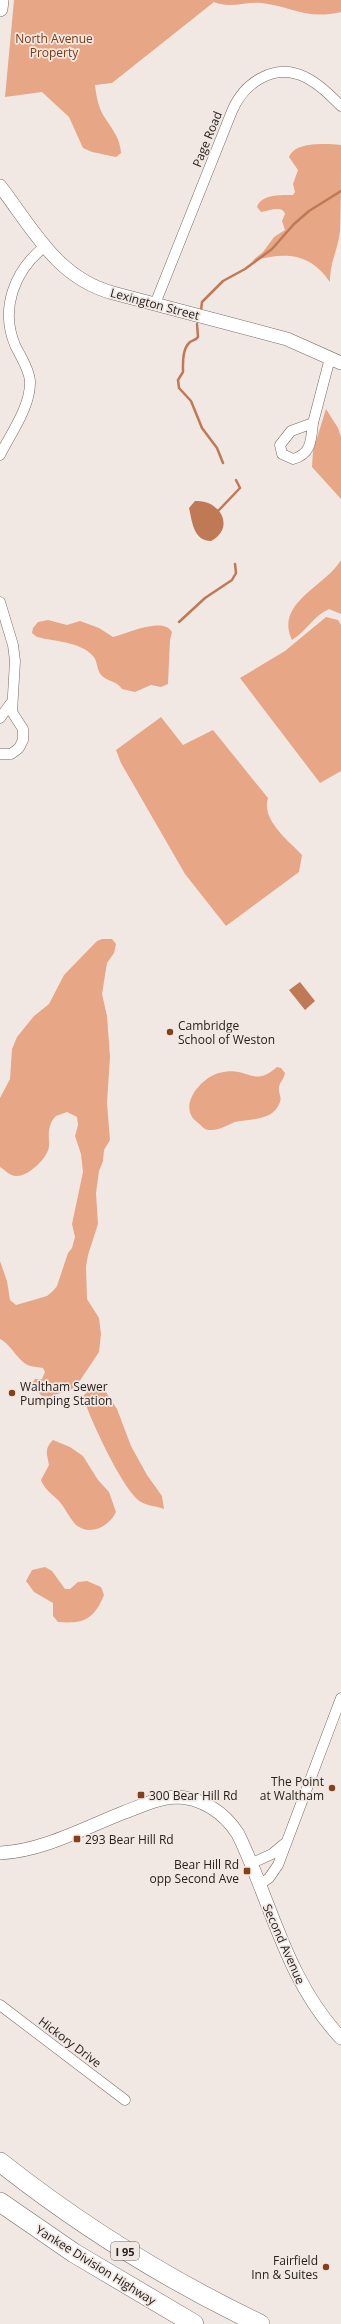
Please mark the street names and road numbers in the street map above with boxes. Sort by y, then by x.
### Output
street label: Page Road [188,109,226,169]
street label: Lexington Street [109,284,201,324]
street label: Second Avenue [259,1901,309,1987]
street label: Hickory Drive [35,2013,105,2071]
street label: Yankee Division Highway [33,2221,160,2309]
road number: I 95 [111,2242,139,2260]

